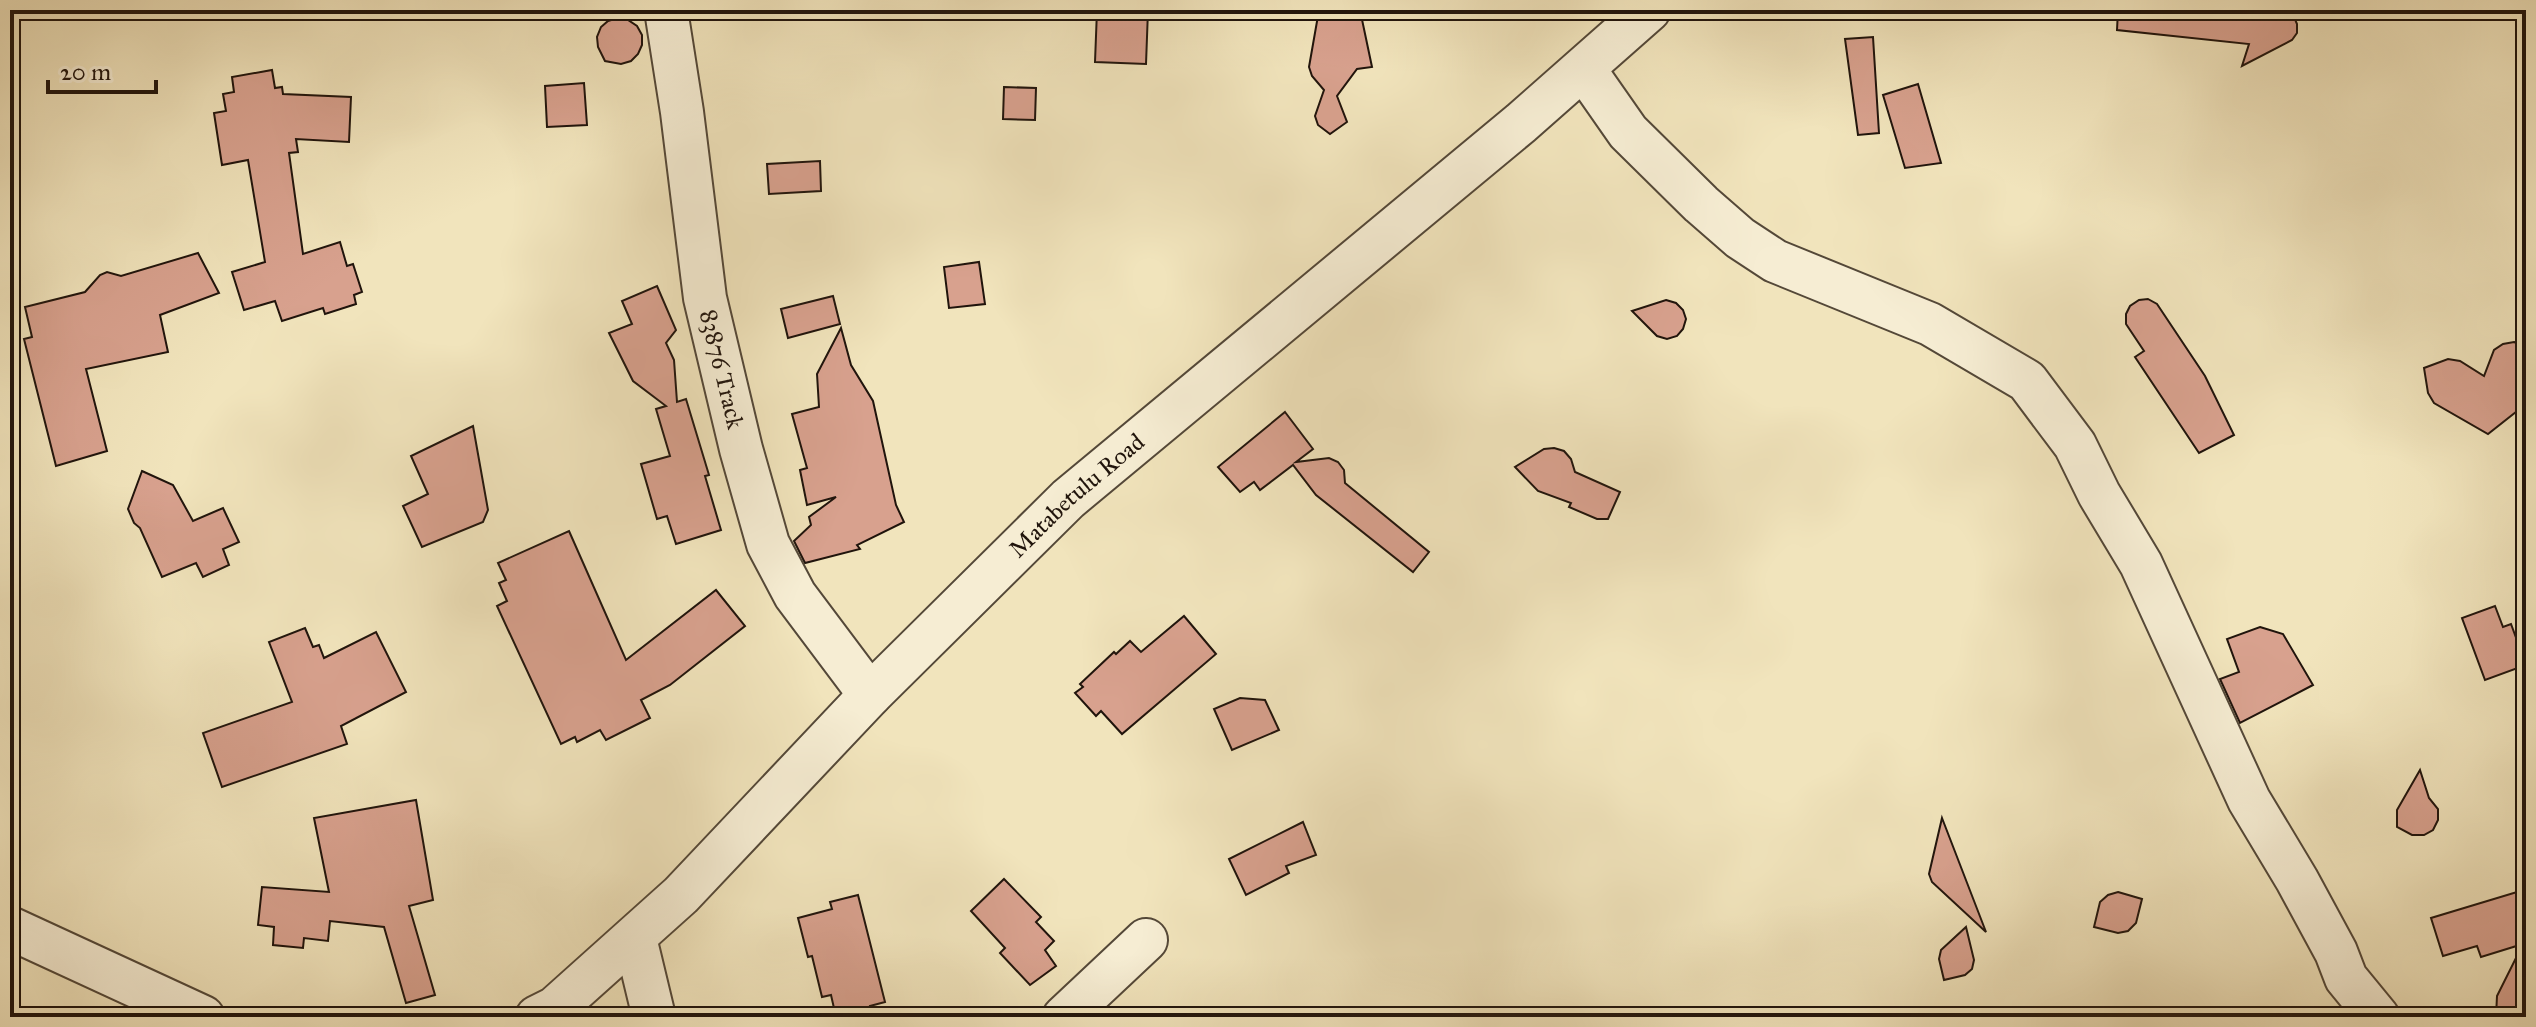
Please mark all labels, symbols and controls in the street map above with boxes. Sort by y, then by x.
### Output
scale bar [48,44,156,94]
text: 20 m [60,57,111,87]
street label: 83876 Track [693,307,751,433]
street label: Matabetulu Road [1003,427,1151,564]

